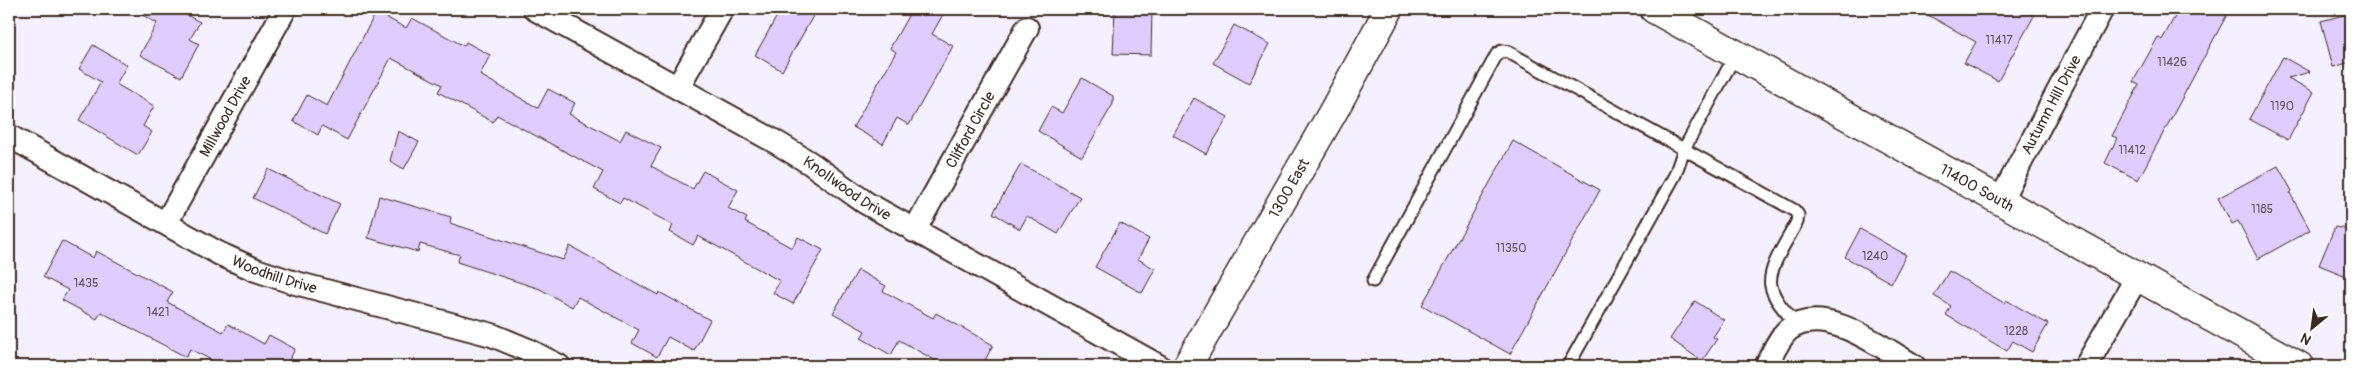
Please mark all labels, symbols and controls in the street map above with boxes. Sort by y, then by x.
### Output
house number: 11417 [1985,33,2013,48]
street label: Autumn Hill Drive [2017,51,2086,158]
house number: 11426 [2157,55,2187,70]
street label: Millwood Drive [195,72,256,160]
street label: Clifford Circle [941,87,1000,171]
house number: 1190 [2270,99,2294,114]
house number: 11412 [2118,143,2146,158]
street label: Knollwood Drive [800,152,895,225]
street label: 1300 East [1265,154,1314,221]
street label: 11400 South [1937,160,2017,216]
house number: 1185 [2251,202,2273,217]
house number: 11350 [1496,241,1526,256]
house number: 1240 [1862,249,1888,264]
street label: Woodhill Drive [229,251,319,298]
house number: 1435 [74,276,98,291]
north arrow [2288,302,2338,352]
house number: 1421 [146,305,170,320]
house number: 1228 [2004,324,2028,339]
text: N [2298,329,2314,349]

